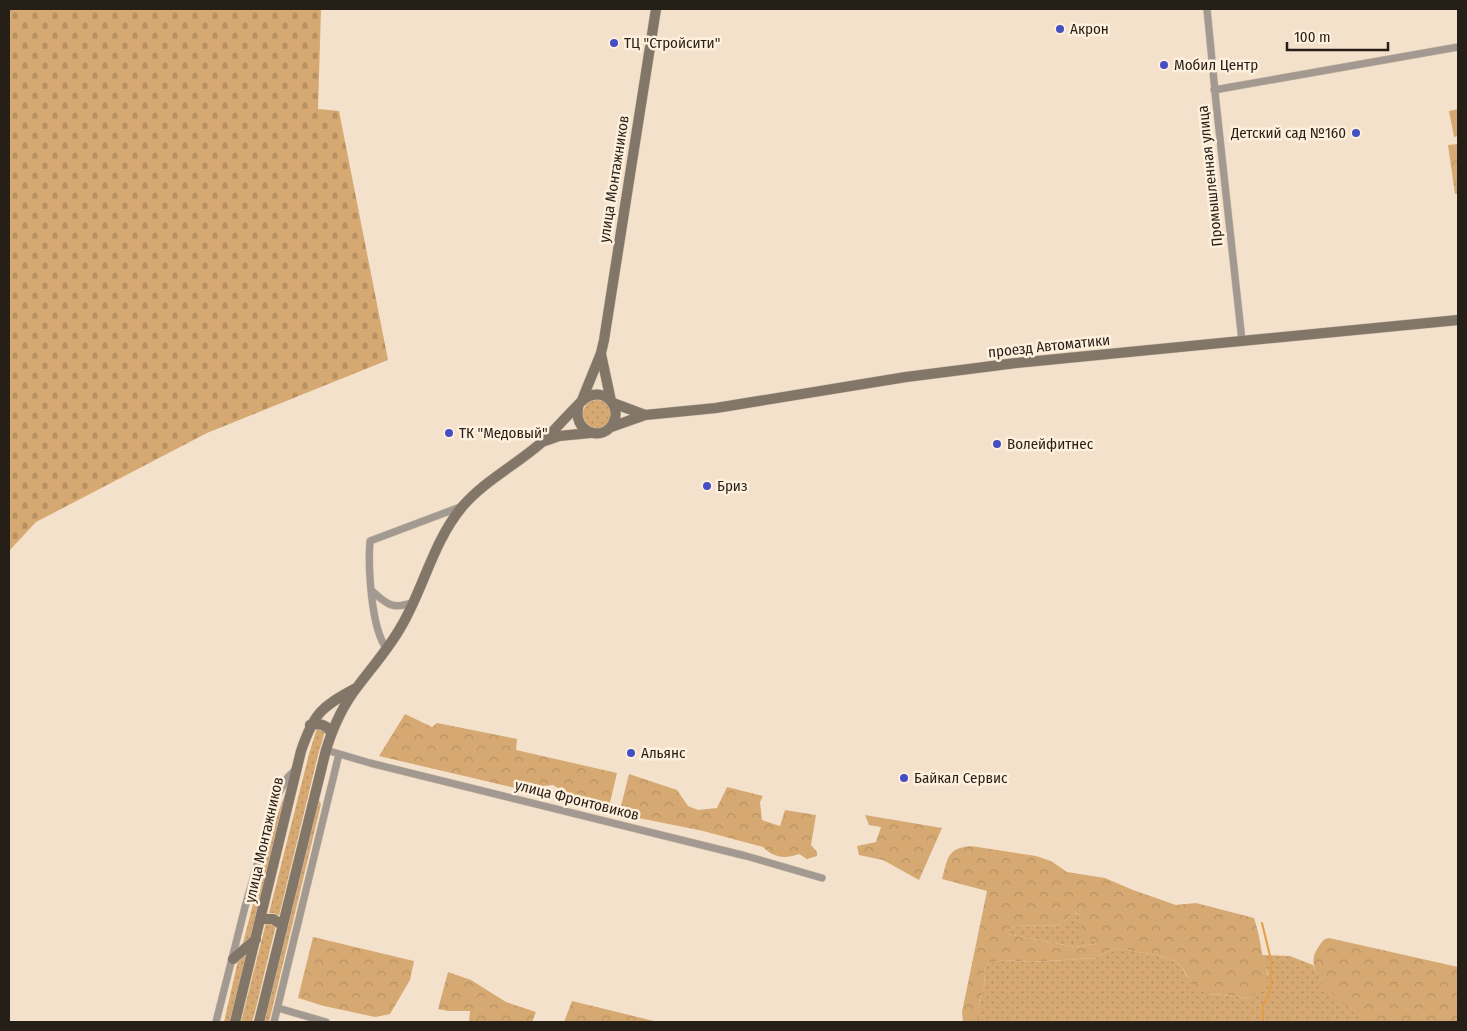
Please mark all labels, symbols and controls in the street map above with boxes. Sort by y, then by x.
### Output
place label: Акрон [1070,20,1109,38]
scale bar [1287,20,1388,52]
marker: Акрон [1054,23,1066,35]
text: 100 m [1294,28,1331,46]
place label: ТЦ "Стройсити" [624,34,720,52]
marker: ТЦ "Стройсити" [608,37,620,49]
place label: Мобил Центр [1174,56,1258,74]
marker: Мобил Центр [1158,59,1170,71]
street label: Промышленная улица [1194,105,1226,247]
street label: улица Монтажников [595,114,633,244]
place label: Детский сад №160 [1230,124,1346,142]
marker: Детский сад №160 [1350,127,1362,139]
street label: проезд Автоматики [987,331,1111,361]
place label: ТК "Медовый" [459,424,548,442]
marker: ТК "Медовый" [443,427,455,439]
place label: Волейфитнес [1007,435,1094,453]
marker: Волейфитнес [991,438,1003,450]
place label: Бриз [717,477,748,495]
marker: Бриз [701,480,713,492]
place label: Альянс [641,744,686,762]
marker: Альянс [625,747,637,759]
place label: Байкал Сервис [914,769,1008,787]
marker: Байкал Сервис [898,772,910,784]
street label: улица Монтажников [241,775,287,905]
street label: улица Фронтовиков [513,776,641,824]

